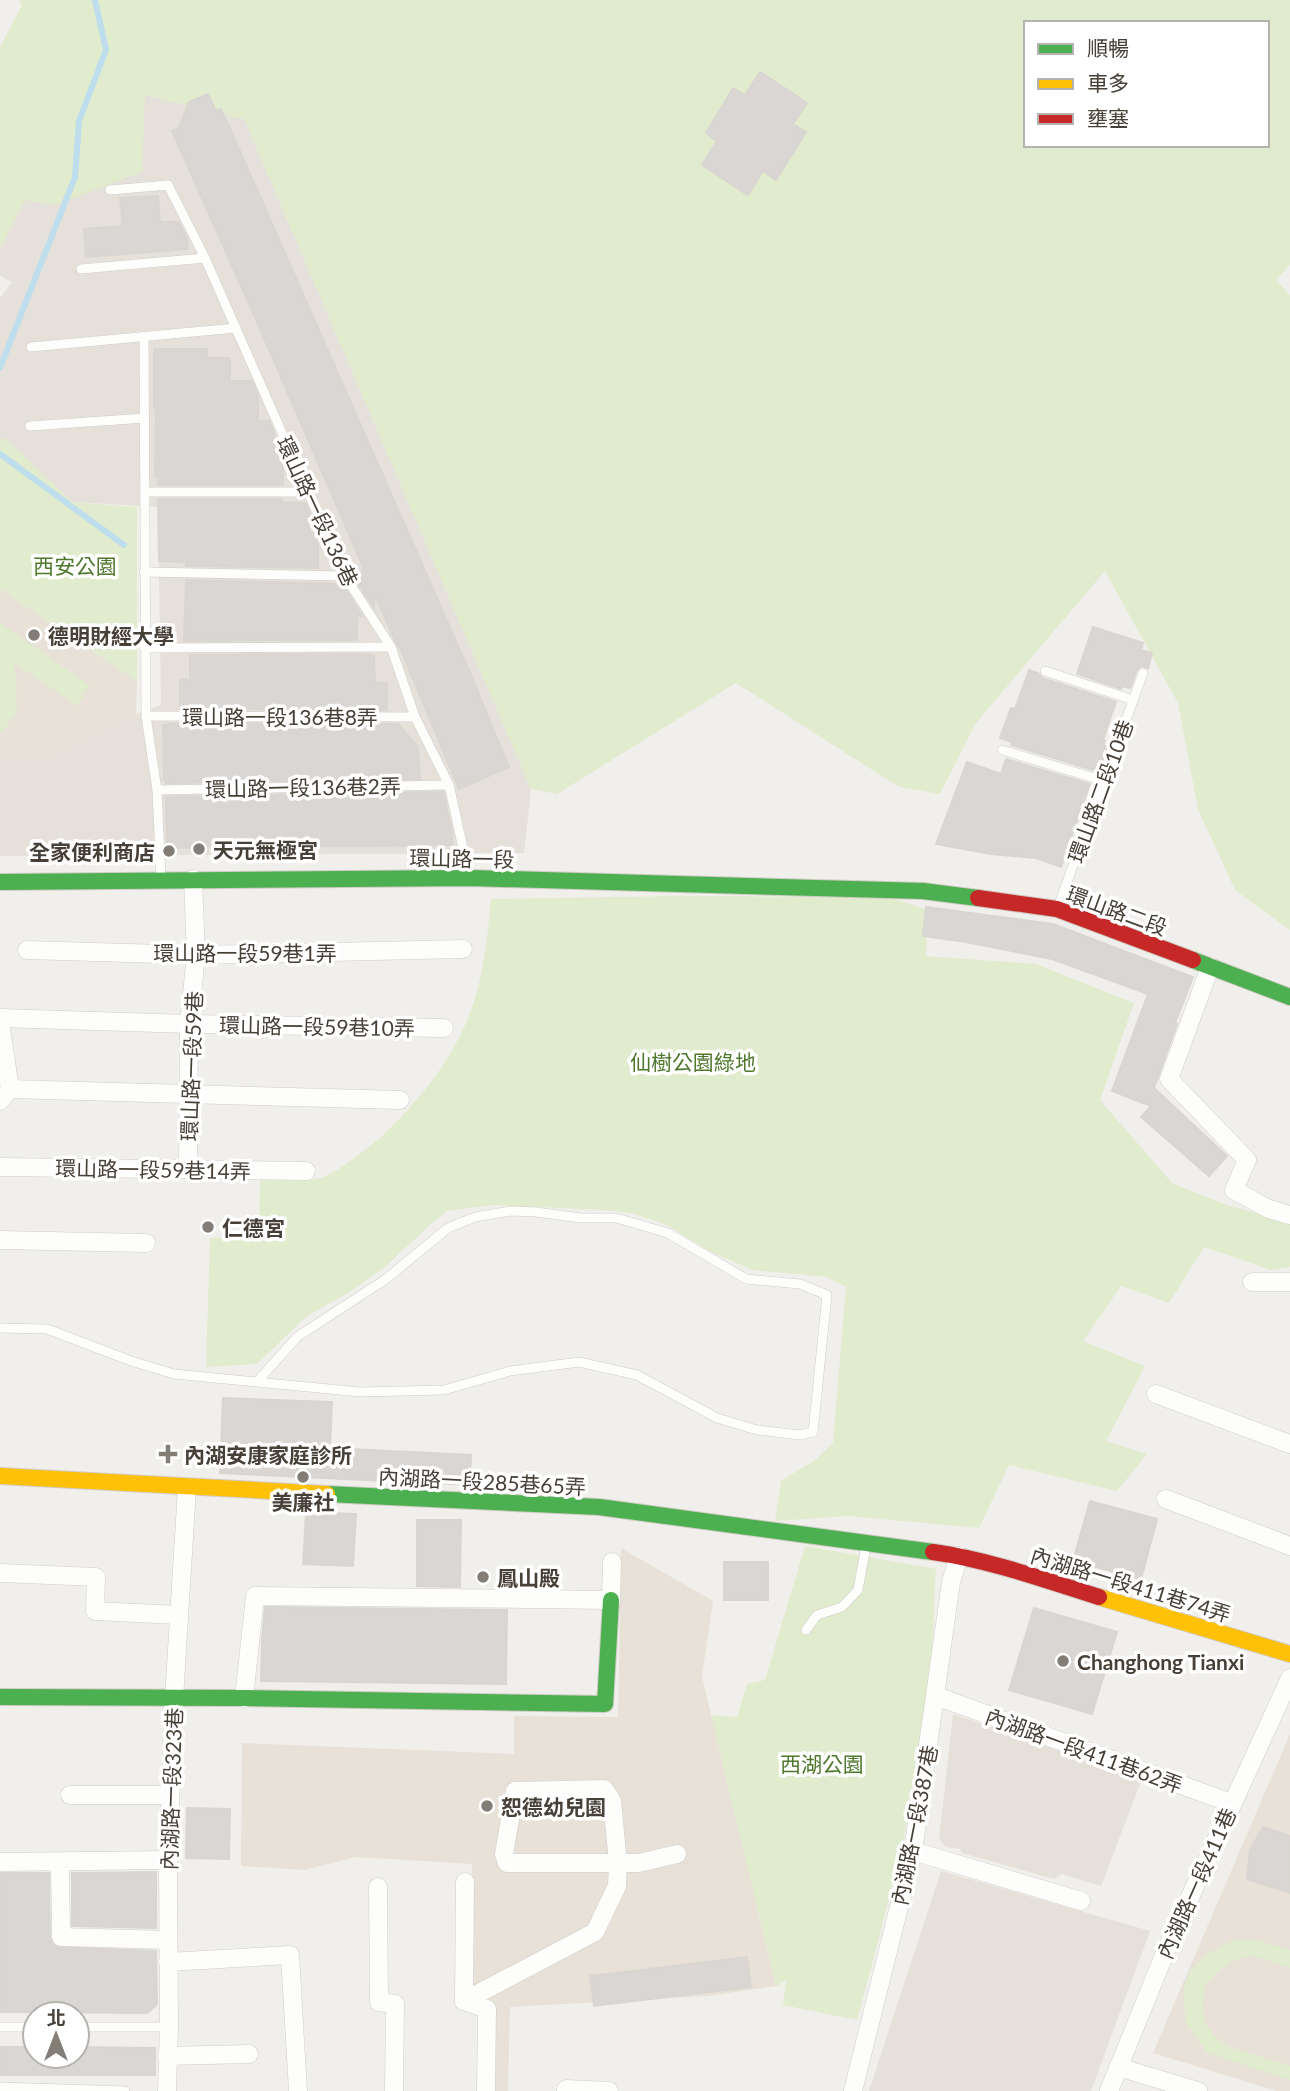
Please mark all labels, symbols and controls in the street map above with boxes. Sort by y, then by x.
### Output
legend [1024,21,1269,147]
text: 順暢 [1087,35,1129,60]
text: 車多 [1087,70,1129,95]
text: 壅塞 [1087,105,1129,130]
street label: 環山路一段136巷 [272,432,364,590]
park label: 西安公園 [33,553,117,578]
place label: 德明財經大學 [48,623,174,648]
marker: 德明財經大學 [26,627,42,643]
street label: 環山路一段136巷8弄 [182,704,378,729]
street label: 環山路二段10巷 [1063,716,1137,866]
street label: 環山路一段136巷2弄 [205,773,401,801]
place label: 天元無極宮 [213,837,318,862]
place label: 全家便利商店 [29,839,155,864]
marker: 天元無極宮 [191,841,207,857]
marker: 全家便利商店 [161,843,177,859]
street label: 環山路一段 [409,845,515,871]
street label: 環山路二段 [1063,880,1171,940]
street label: 環山路一段59巷1弄 [153,940,337,965]
street label: 環山路一段59巷 [176,990,206,1142]
street label: 環山路一段59巷10弄 [219,1012,415,1040]
park label: 仙樹公園綠地 [630,1049,756,1074]
street label: 環山路一段59巷14弄 [55,1155,251,1183]
place label: 仁德宮 [222,1215,285,1240]
marker: 仁德宮 [200,1219,216,1235]
place label: 內湖安康家庭診所 [184,1442,352,1467]
marker: 內湖安康家庭診所 [158,1444,178,1464]
street label: 內湖路一段285巷65弄 [378,1463,586,1499]
marker: 美廉社 [295,1469,311,1485]
place label: 美廉社 [272,1489,335,1514]
street label: 內湖路一段411巷74弄 [1028,1542,1234,1626]
place label: 鳳山殿 [497,1565,560,1590]
marker: 鳳山殿 [475,1569,491,1585]
place label: Changhong Tianxi [1077,1649,1244,1674]
marker: Changhong Tianxi [1055,1653,1071,1669]
street label: 內湖路一段411巷62弄 [982,1703,1186,1797]
street label: 內湖路一段323巷 [156,1707,186,1871]
street label: 內湖路一段387巷 [886,1743,942,1907]
park label: 西湖公園 [780,1751,864,1776]
place label: 恕德幼兒園 [501,1794,606,1819]
marker: 恕德幼兒園 [479,1798,495,1814]
street label: 內湖路一段411巷 [1152,1804,1240,1962]
north arrow [21,2000,91,2070]
text: 北 [46,2006,66,2029]

